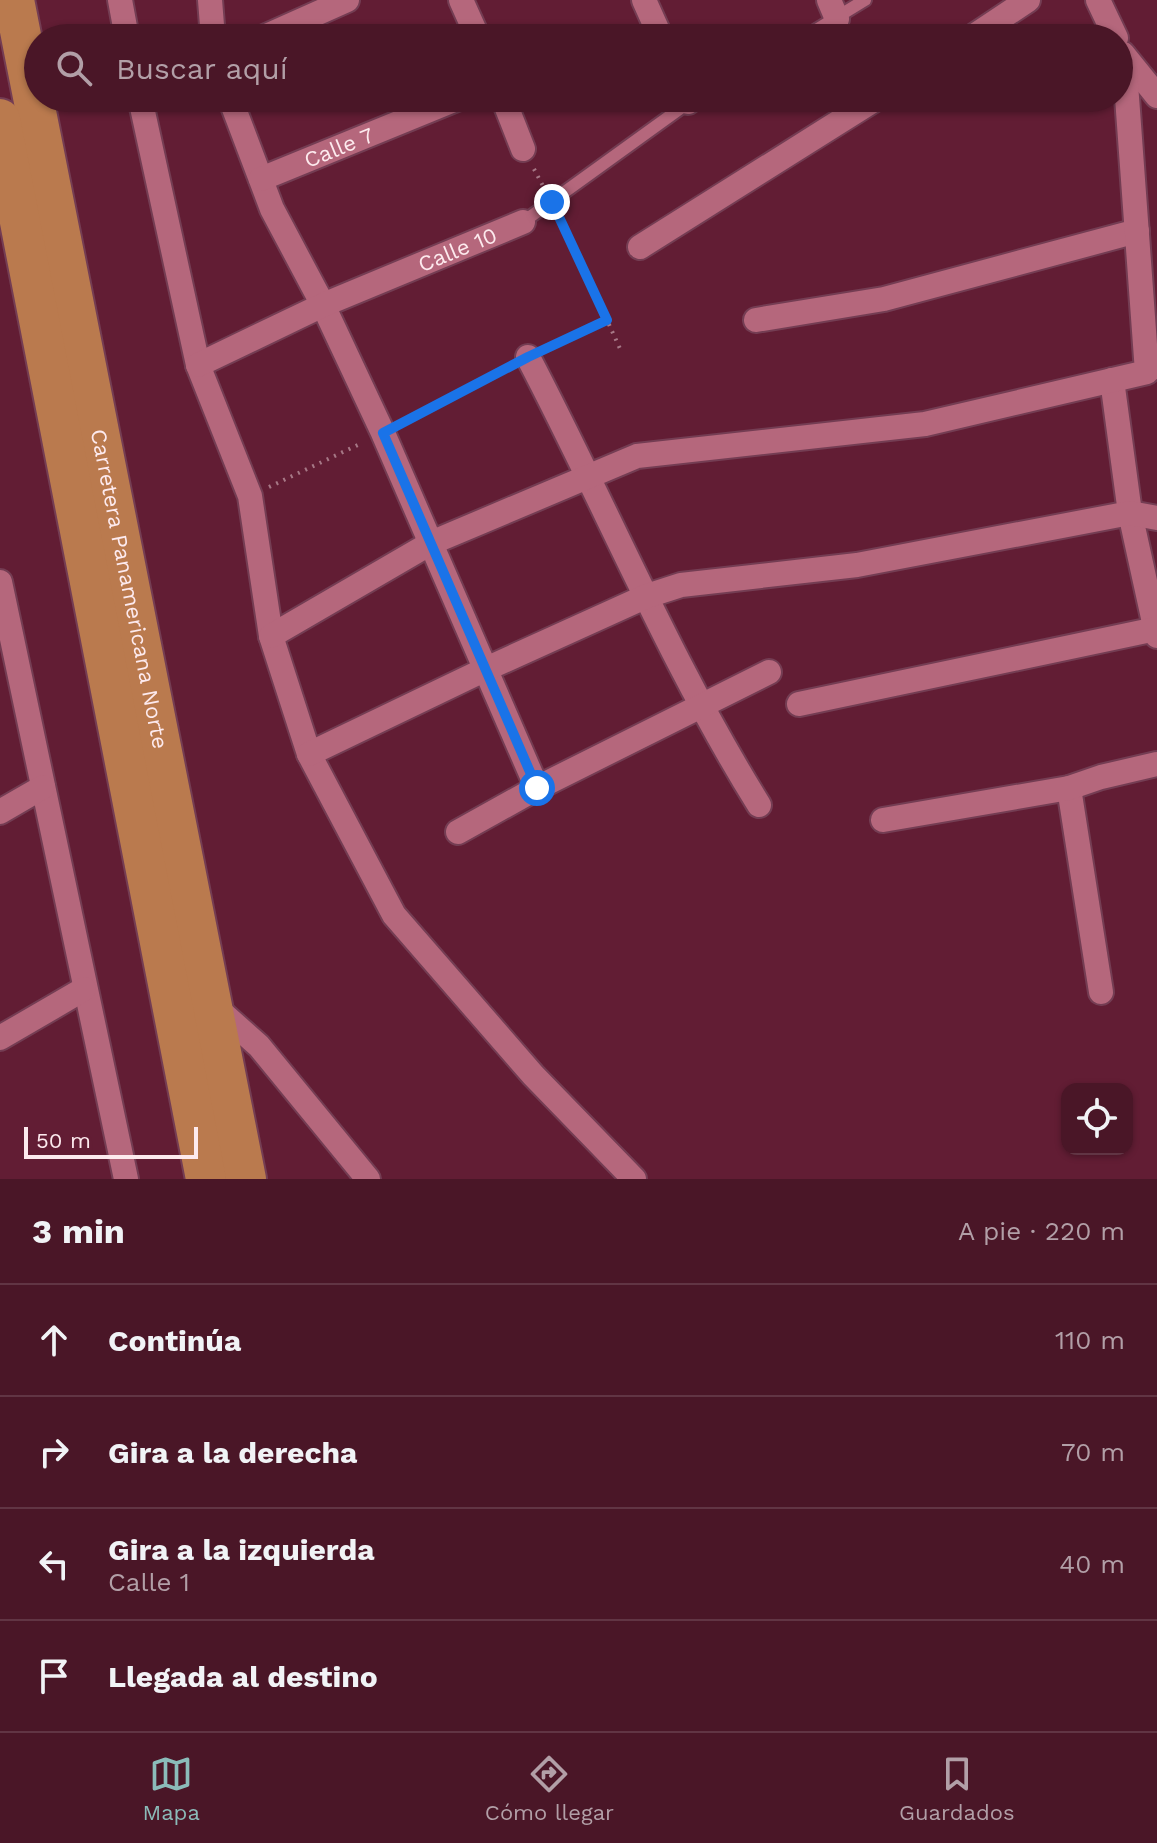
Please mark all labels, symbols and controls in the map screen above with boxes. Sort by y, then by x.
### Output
search box [24,24,1133,112]
icon: search [52,46,96,90]
text: Buscar aquí [116,51,288,86]
street label: Calle 7 [300,122,377,173]
route end [534,184,570,220]
street label: Calle 10 [414,222,500,277]
street label: Carretera Panamericana Norte [86,427,174,751]
route start [519,770,555,806]
map controls [1061,1083,1133,1155]
button: locate [1061,1083,1133,1155]
scale bar [24,1123,198,1159]
text: 50 m [36,1128,91,1153]
text: 3 min [32,1211,125,1251]
text: A pie · 220 m [958,1216,1125,1246]
icon: ahead [32,1318,76,1362]
text: Continúa [108,1323,241,1358]
text: 110 m [1055,1325,1125,1355]
icon: right [32,1430,76,1474]
text: Gira a la derecha [108,1435,357,1470]
text: 70 m [1061,1437,1125,1467]
text: Gira a la izquierda [108,1532,375,1567]
icon: left [32,1542,76,1586]
text: 40 m [1059,1549,1125,1579]
text: Calle 1 [108,1567,190,1597]
icon: arrive [32,1654,76,1698]
text: Llegada al destino [108,1659,378,1694]
tab: Mapa [142,1752,200,1825]
tab: Cómo llegar [485,1752,614,1825]
tab: Guardados [899,1752,1015,1825]

